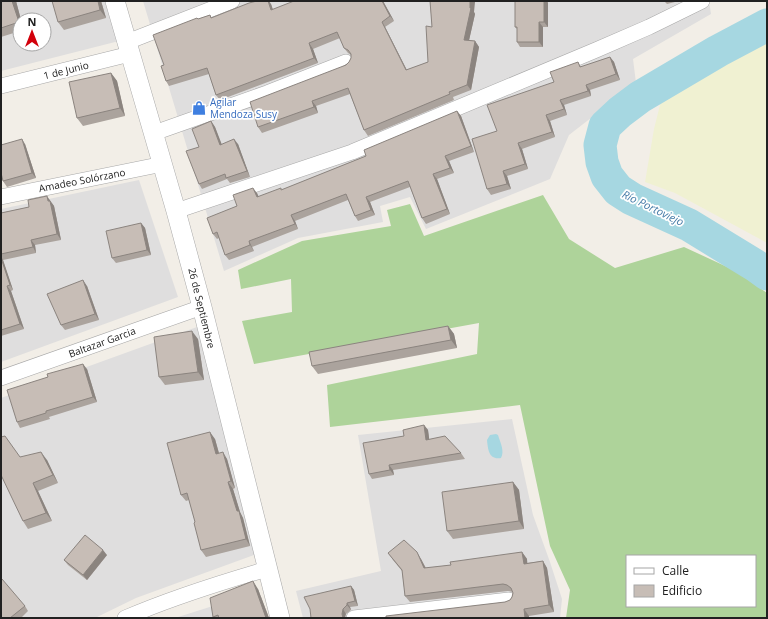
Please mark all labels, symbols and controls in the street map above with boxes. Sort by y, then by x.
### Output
north arrow [12,12,52,52]
text: N [28,14,36,29]
street label: 1 de Junio [42,58,90,82]
place label: Agilar Mendoza Susy [210,95,278,121]
shop icon: Agilar Mendoza Susy [191,100,207,116]
street label: Amadeo Solórzano [37,165,127,195]
water label: Río Portoviejo [620,186,687,229]
street label: 26 de Septiembre [185,266,219,350]
street label: Baltazar Garcia [67,323,137,361]
legend [626,555,756,607]
text: Calle [662,562,689,579]
text: Edificio [662,582,702,599]

